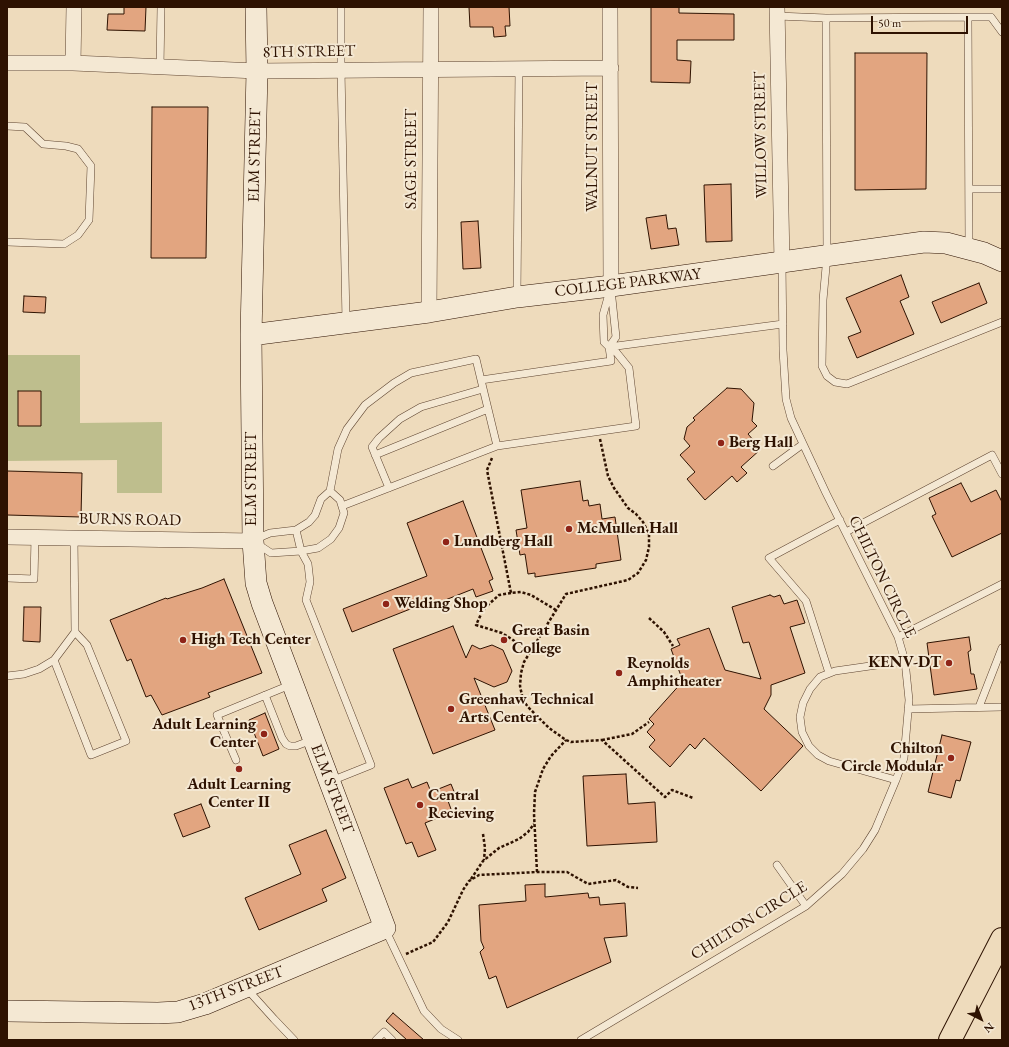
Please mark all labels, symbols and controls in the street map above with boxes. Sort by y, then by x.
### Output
scale bar [873,8,970,34]
text: 50 m [878,15,901,31]
street label: 8TH STREET [262,42,356,62]
street label: WILLOW STREET [750,72,772,198]
street label: WALNUT STREET [583,82,603,212]
street label: ELM STREET [245,108,265,202]
street label: SAGE STREET [402,109,422,209]
street label: COLLEGE PARKWAY [554,264,702,302]
street label: ELM STREET [242,432,262,526]
place label: Berg Hall [729,433,793,453]
marker: Berg Hall [716,438,726,448]
street label: BURNS ROAD [79,510,181,530]
street label: CHILTON CIRCLE [844,513,920,641]
place label: McMullen Hall [577,519,678,539]
marker: McMullen Hall [564,524,574,534]
place label: Lundberg Hall [454,532,553,552]
marker: Lundberg Hall [441,537,451,547]
place label: Welding Shop [394,594,488,614]
marker: Welding Shop [381,599,391,609]
place label: Great Basin College [512,621,590,659]
place label: High Tech Center [191,630,311,650]
marker: High Tech Center [178,635,188,645]
marker: Great Basin College [499,635,509,645]
place label: KENV-DT [868,653,941,673]
place label: Reynolds Amphitheater [627,654,722,692]
marker: KENV-DT [944,658,954,668]
marker: Reynolds Amphitheater [614,668,624,678]
place label: Greenhaw Technical Arts Center [459,690,594,728]
marker: Greenhaw Technical Arts Center [446,704,456,714]
place label: Adult Learning Center [152,715,256,753]
marker: Adult Learning Center [259,729,269,739]
place label: Chilton Circle Modular [841,739,943,777]
street label: ELM STREET [306,742,358,836]
marker: Chilton Circle Modular [946,753,956,763]
marker: Adult Learning Center II [234,764,244,774]
place label: Adult Learning Center II [187,775,291,813]
place label: Central Recieving [428,786,494,824]
marker: Central Recieving [415,800,425,810]
street label: CHILTON CIRCLE [687,877,811,965]
street label: 13TH STREET [186,962,286,1016]
north arrow [961,999,1001,1039]
text: N [981,1020,997,1036]

